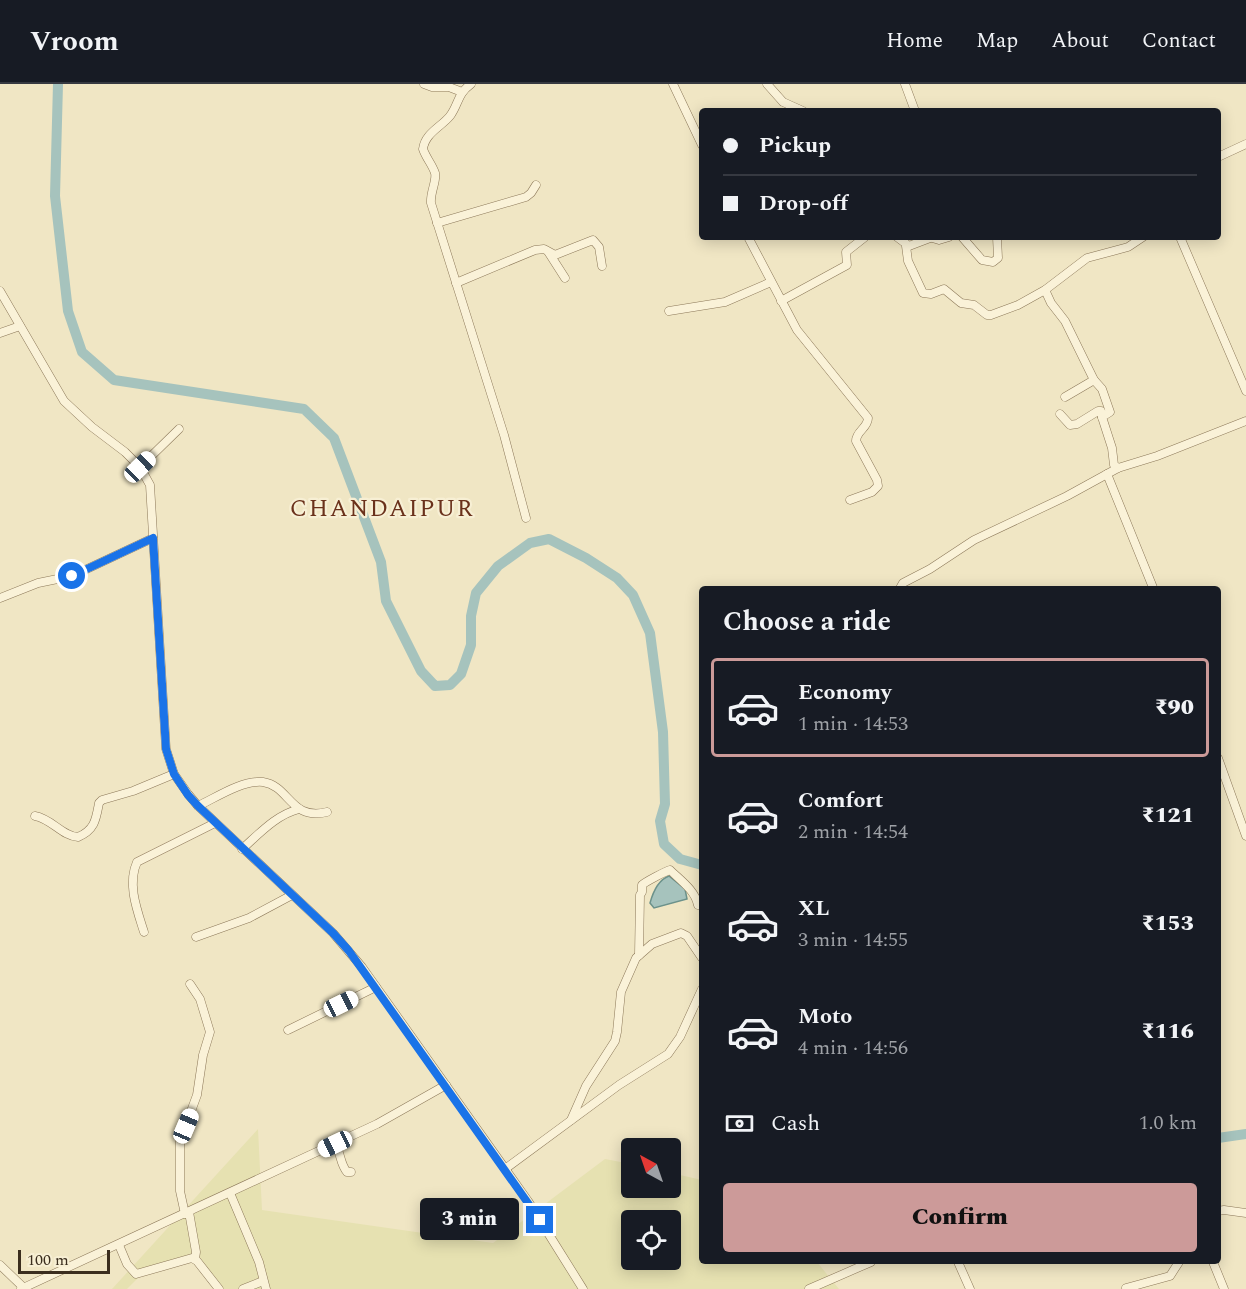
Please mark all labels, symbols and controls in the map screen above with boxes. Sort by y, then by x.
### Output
text: Vroom [30,20,119,63]
text: Home [886,25,943,57]
text: Map [976,25,1018,57]
text: About [1051,25,1109,57]
text: Contact [1142,25,1216,57]
text: Pickup [759,129,831,162]
text: Drop-off [759,187,848,220]
car [121,448,159,486]
district label: CHANDAIPUR [290,491,474,527]
route start [58,562,85,589]
text: Choose a ride [723,601,891,643]
text: Economy [798,676,891,709]
icon: car [726,681,780,735]
text: ₹90 [1154,691,1194,724]
text: 1 min · 14:53 [798,709,908,739]
text: Comfort [798,784,883,817]
icon: car [726,789,780,843]
text: ₹121 [1141,799,1194,832]
text: 2 min · 14:54 [798,817,908,847]
text: XL [798,892,829,925]
icon: car [726,897,780,951]
text: ₹153 [1141,907,1194,940]
text: 3 min · 14:55 [798,925,908,955]
car [321,988,361,1020]
text: Moto [798,1000,852,1033]
icon: car [726,1005,780,1059]
text: ₹116 [1141,1015,1194,1048]
text: 4 min · 14:56 [798,1033,908,1063]
car [171,1106,201,1146]
icon: cash [723,1107,756,1140]
text: Cash [771,1107,820,1140]
text: 1.0 km [1139,1108,1197,1138]
car [315,1128,355,1160]
north arrow [621,1138,681,1198]
map controls [621,1138,681,1270]
button: Confirm [723,1183,1197,1252]
callout: 3 min [420,1199,519,1241]
text: 3 min [442,1204,497,1234]
route end [526,1206,553,1233]
button: locate [621,1210,681,1270]
scale bar [18,1247,110,1274]
text: 100 m [27,1248,69,1272]

